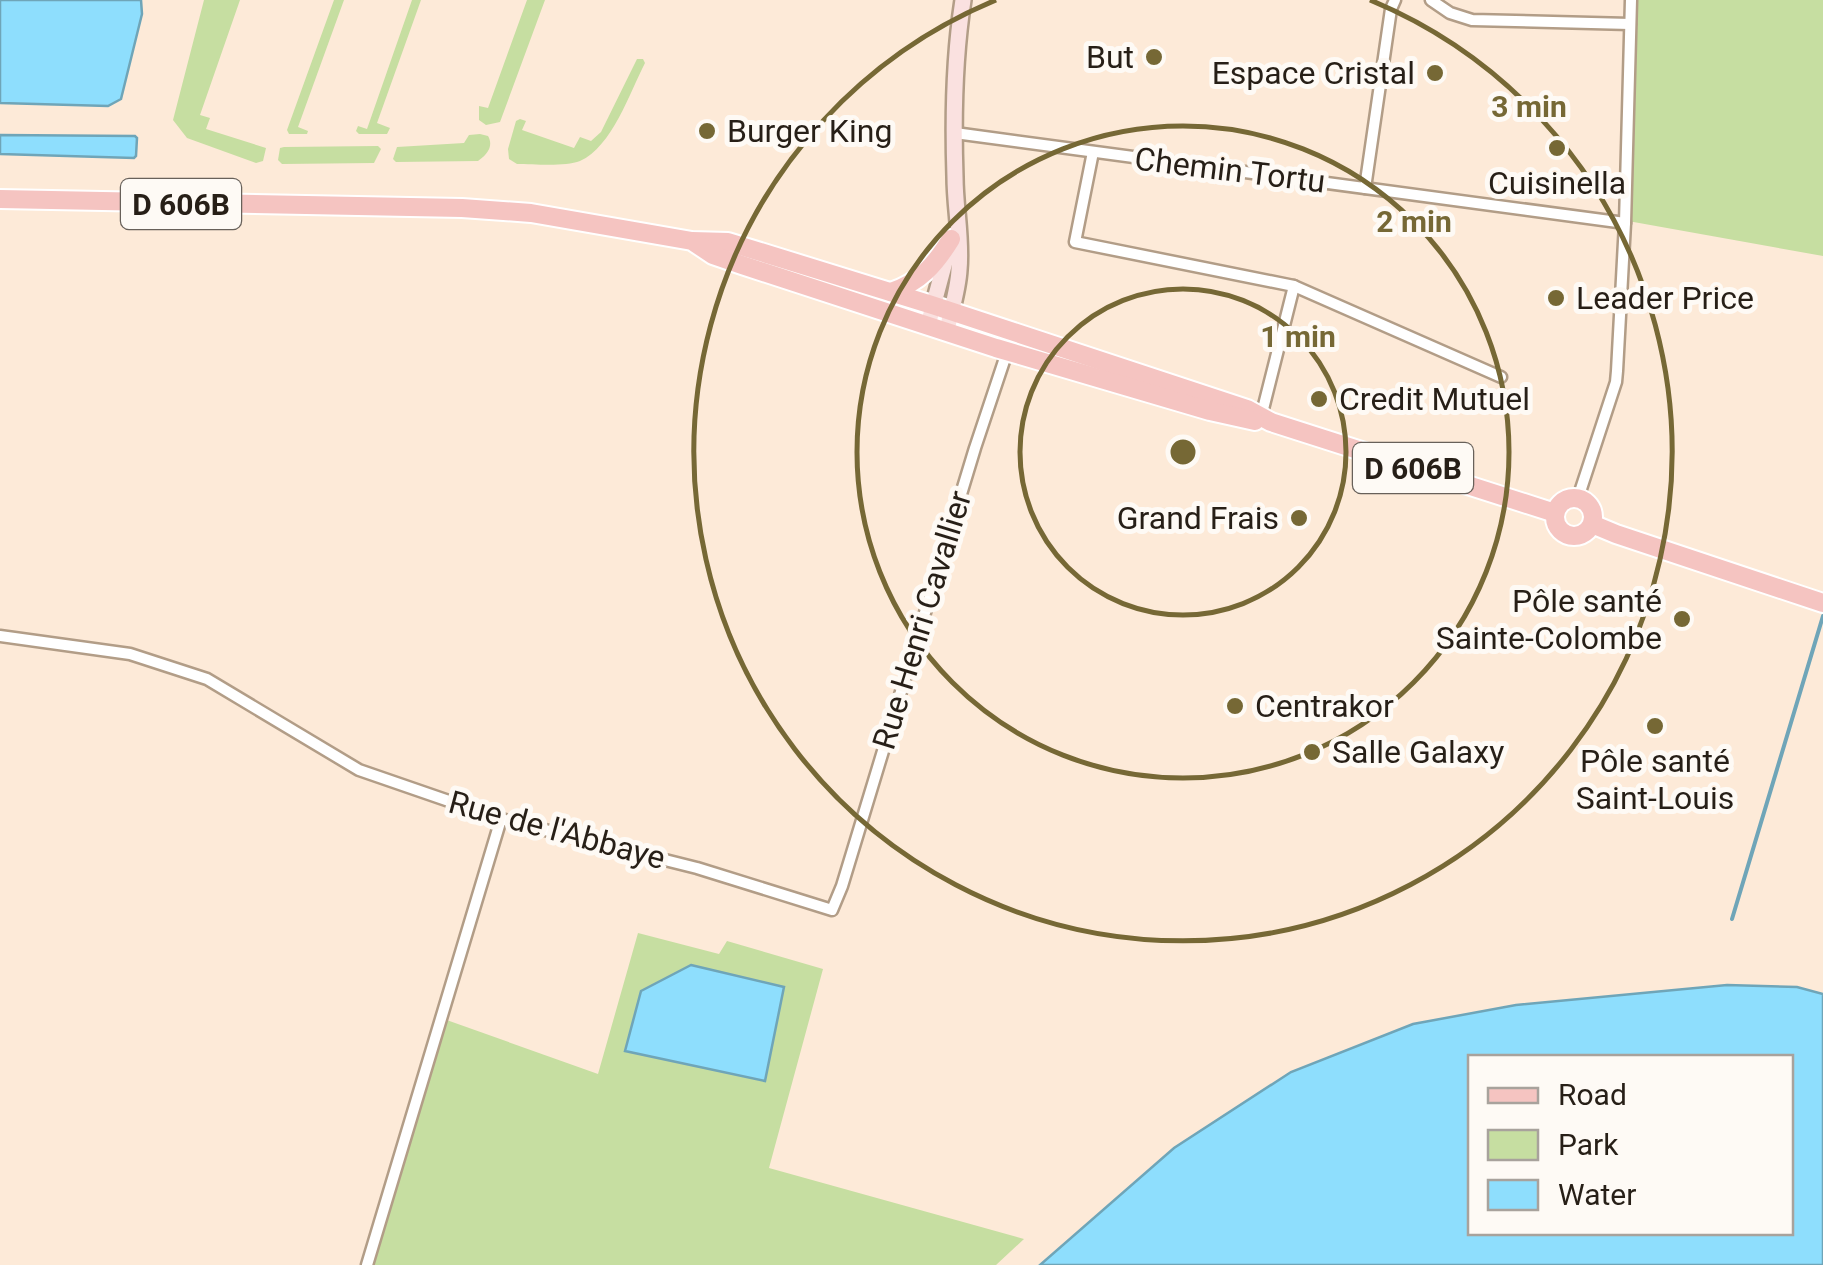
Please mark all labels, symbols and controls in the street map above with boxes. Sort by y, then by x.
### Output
place label: But [1086,38,1134,76]
marker: But [1143,46,1165,68]
place label: Espace Cristal [1212,54,1415,92]
marker: Espace Cristal [1424,62,1446,84]
text: 3 min [1491,89,1567,124]
place label: Burger King [727,112,892,150]
marker: Burger King [696,120,718,142]
marker: Cuisinella [1546,137,1568,159]
street label: Chemin Tortu [1133,139,1327,201]
place label: Cuisinella [1488,164,1626,202]
road number: D 606B [121,179,241,229]
text: 2 min [1376,204,1452,239]
place label: Leader Price [1576,279,1754,317]
marker: Leader Price [1545,287,1567,309]
text: 1 min [1260,319,1336,354]
place label: Credit Mutuel [1339,380,1530,418]
marker: Credit Mutuel [1308,388,1330,410]
centre of rings [1165,434,1201,470]
road number: D 606B [1353,443,1473,493]
street label: Rue Henri Cavallier [865,486,979,754]
place label: Grand Frais [1117,499,1279,537]
marker: Grand Frais [1288,507,1310,529]
place label: Pôle santé Sainte-Colombe [1436,582,1662,657]
marker: Pôle santé Sainte-Colombe [1671,608,1693,630]
place label: Centrakor [1255,687,1394,725]
marker: Centrakor [1224,695,1246,717]
marker: Pôle santé Saint-Louis [1644,715,1666,737]
place label: Salle Galaxy [1332,733,1504,771]
marker: Salle Galaxy [1301,741,1323,763]
place label: Pôle santé Saint-Louis [1576,742,1734,817]
street label: Rue de l'Abbaye [445,783,669,877]
legend [1468,1055,1793,1235]
text: Road [1558,1077,1627,1112]
text: Park [1558,1127,1619,1162]
text: Water [1558,1177,1636,1212]

